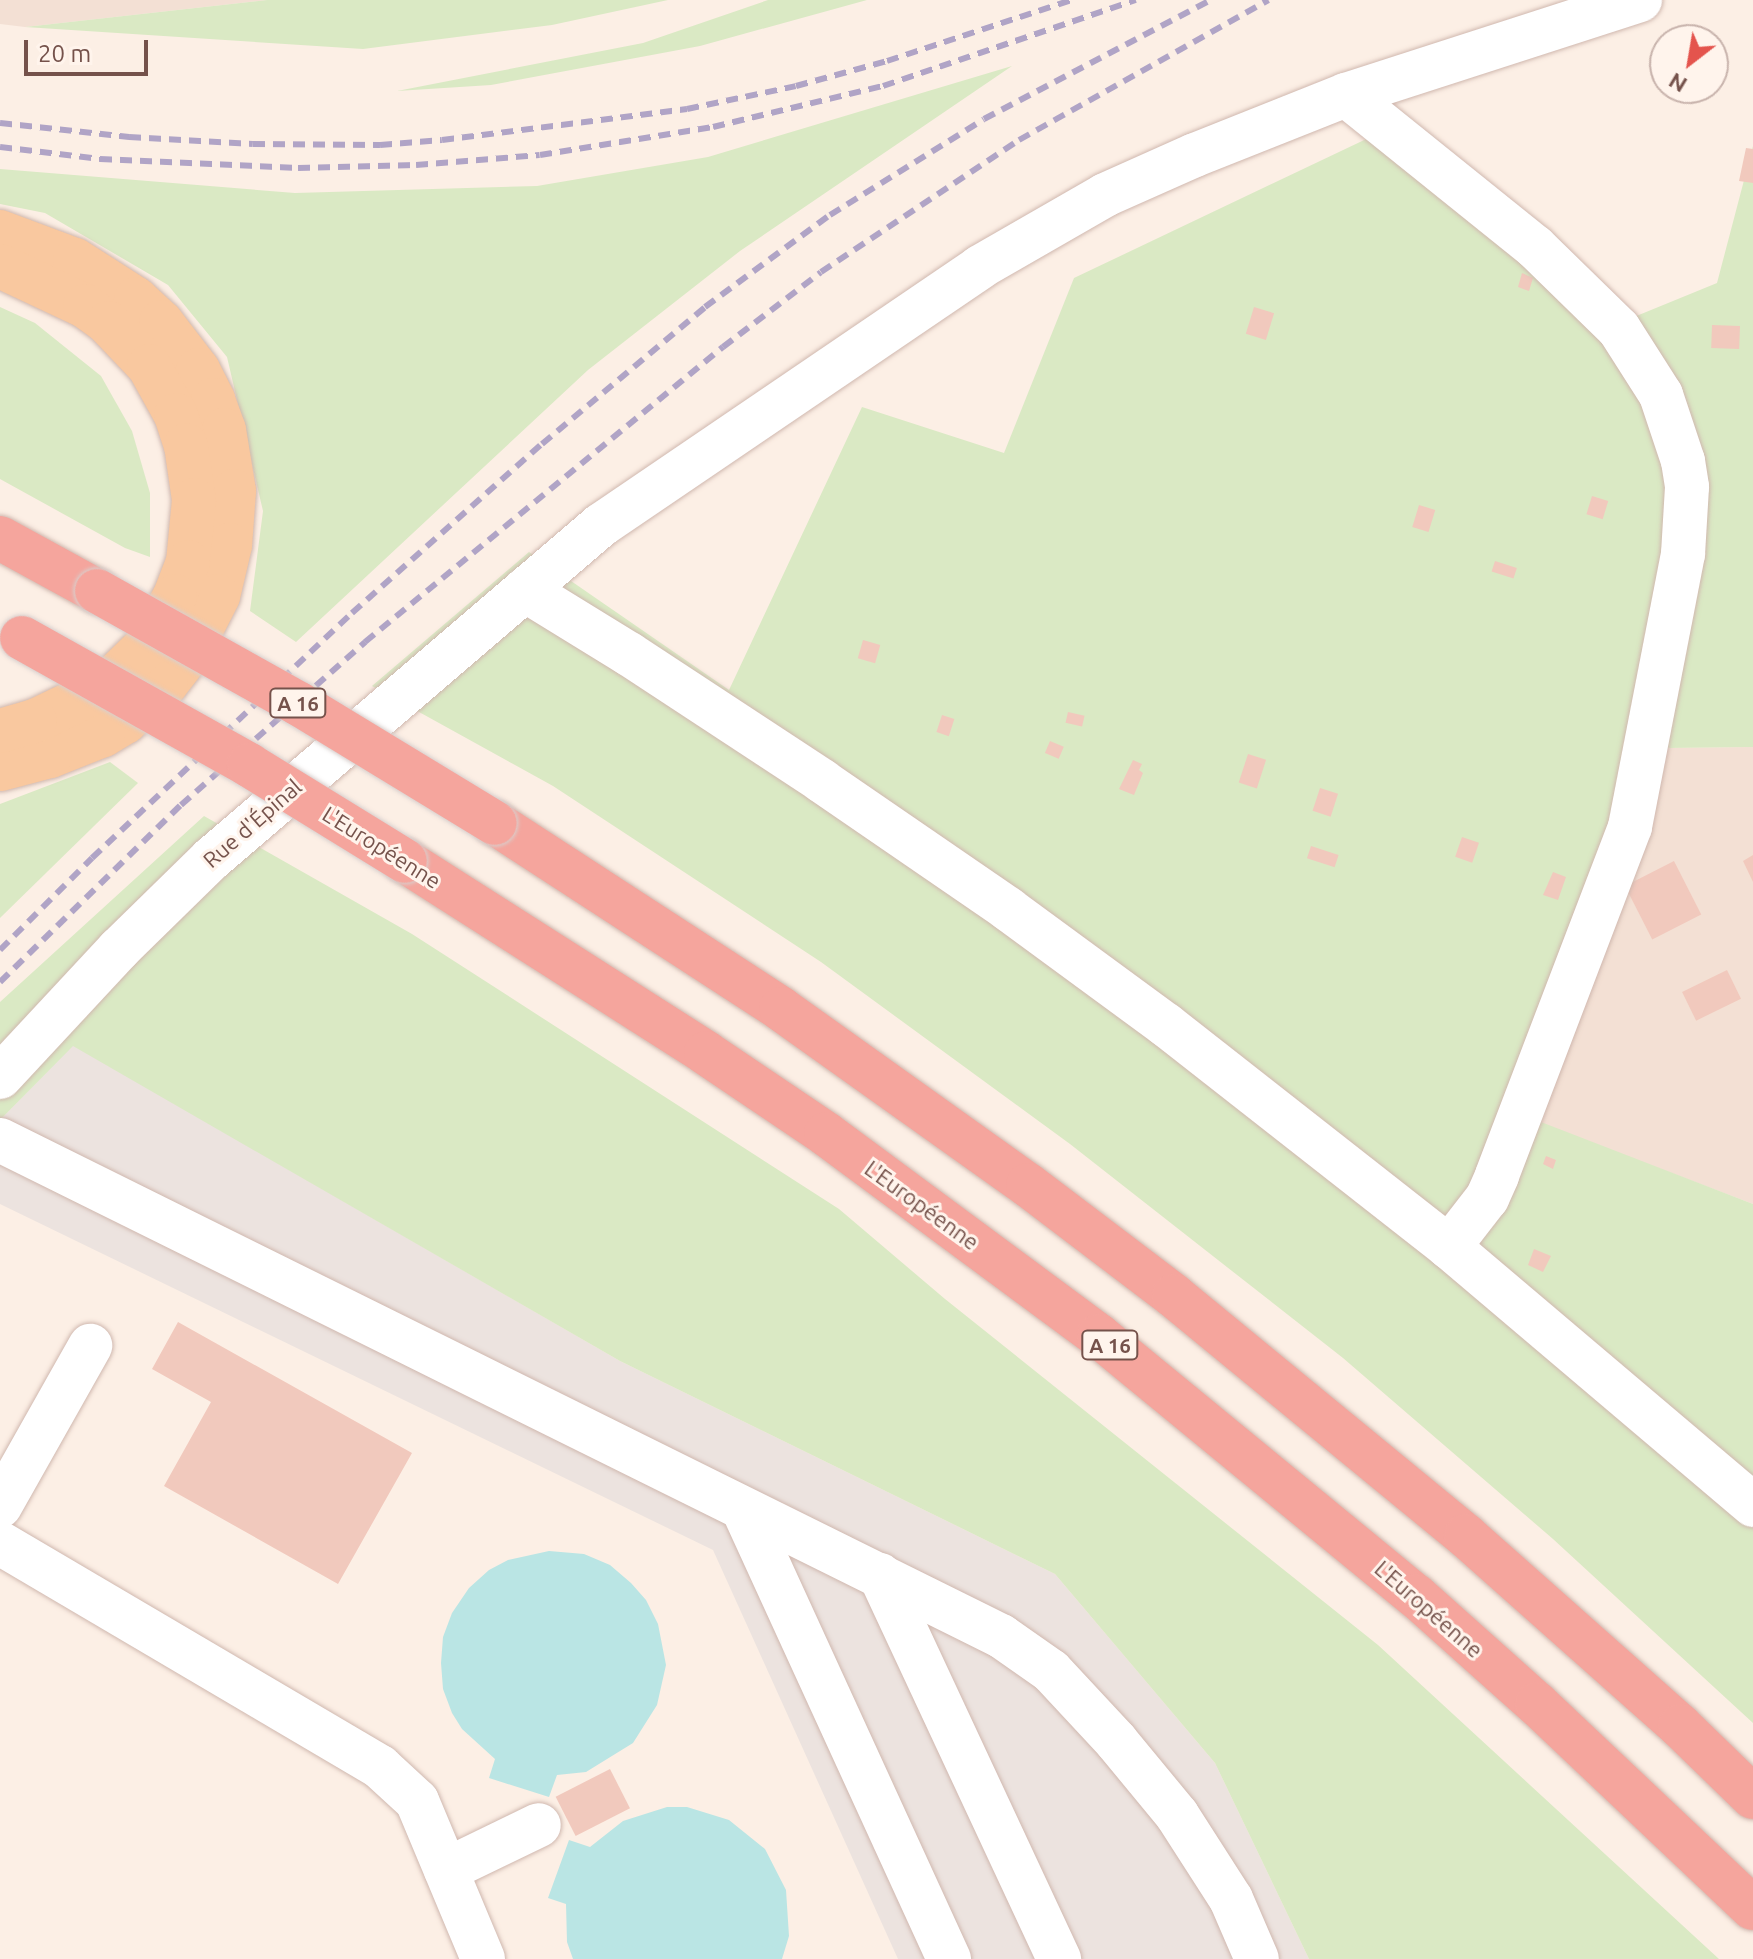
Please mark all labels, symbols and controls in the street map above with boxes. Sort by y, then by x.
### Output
scale bar [28,24,152,74]
north arrow [1649,24,1729,104]
text: 20 m [38,40,91,67]
text: N [1664,68,1691,98]
road number: A 16 [268,687,328,719]
street label: Rue d'Épinal [197,773,307,873]
street label: L'Européenne [318,800,446,894]
street label: L'Européenne [860,1155,984,1255]
road number: A 16 [1080,1329,1140,1361]
street label: L'Européenne [1370,1555,1488,1663]

